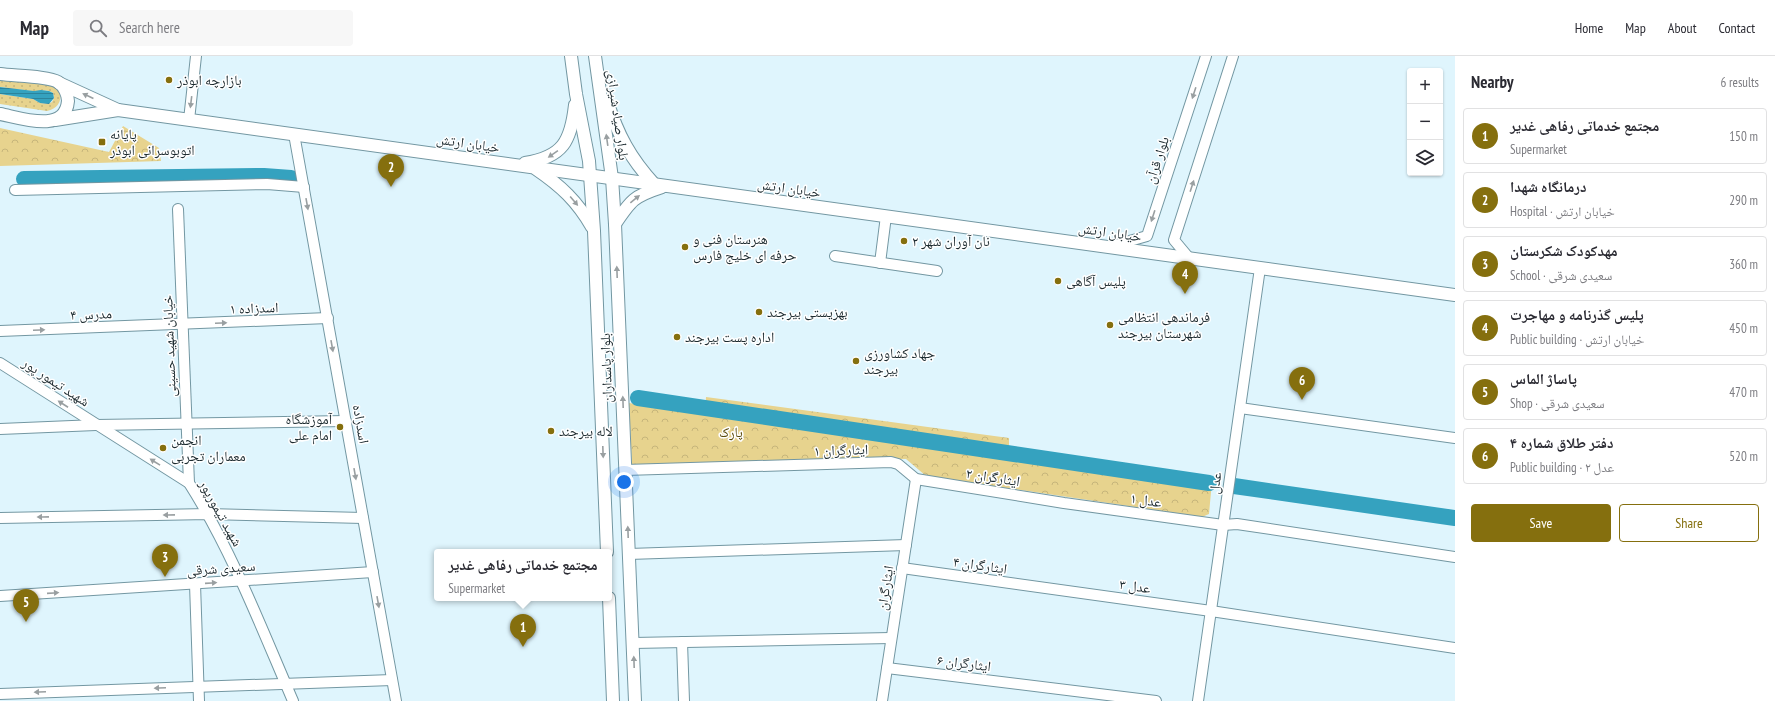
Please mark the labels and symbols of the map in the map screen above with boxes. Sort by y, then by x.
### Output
street label: بلوار صیاد شیرازی [603,69,633,162]
place label: بازارچه ابوذر [176,71,242,89]
marker: بازارچه ابوذر [164,75,174,85]
one-way arrow [1191,87,1197,99]
one-way arrow [83,93,94,99]
one-way arrow [188,96,194,108]
place label: پایانه اتوبوسرانی ابوذر [109,125,195,159]
street label: خیابان ارتش [435,130,501,156]
one-way arrow [603,134,610,146]
street label: بلوار قرآن [1141,134,1173,186]
marker: پایانه اتوبوسرانی ابوذر [97,137,107,147]
one-way arrow [548,150,558,158]
pin: 2 [378,154,404,187]
street label: خیابان ارتش [756,175,822,201]
one-way arrow [1189,179,1195,191]
one-way arrow [630,194,641,203]
one-way arrow [570,195,579,206]
one-way arrow [304,198,310,210]
one-way arrow [1150,211,1156,223]
street label: خیابان ارتش [1077,219,1143,245]
place label: هنرستان فنی و حرفه ای خلیج فارس [693,230,796,265]
place label: نان آوران شهر ۲ [912,232,990,250]
marker: نان آوران شهر ۲ [899,236,909,246]
marker: هنرستان فنی و حرفه ای خلیج فارس [680,242,690,252]
pin: 4 [1172,261,1198,294]
one-way arrow [614,265,620,278]
place label: پلیس آگاهی [1066,272,1126,290]
marker: پلیس آگاهی [1053,276,1063,286]
street label: خیابان شهید حسینی [158,295,180,397]
street label: اسدزاده ۱ [229,298,279,318]
place label: بهزیستی بیرجند [767,303,848,321]
street label: مدرس ۴ [70,304,112,324]
marker: بهزیستی بیرجند [754,307,764,317]
place label: فرماندهی انتظامی شهرستان بیرجند [1118,308,1210,342]
one-way arrow [215,320,228,326]
marker: فرماندهی انتظامی شهرستان بیرجند [1105,320,1115,330]
one-way arrow [33,326,45,333]
place label: اداره پست بیرجند [685,328,774,346]
marker: اداره پست بیرجند [672,332,682,342]
street label: بلوار پاسداران [596,333,616,403]
one-way arrow [330,340,336,352]
place label: جهاد کشاورزی بیرجند [864,344,935,378]
street label: شهید تیمور پور [18,353,93,410]
marker: جهاد کشاورزی بیرجند [851,356,861,366]
pin: 6 [1289,367,1315,400]
one-way arrow [619,396,626,408]
one-way arrow [57,400,69,407]
street label: اسدزاده [349,403,373,445]
place label: آموزشگاه امام علی [285,410,332,445]
marker: آموزشگاه امام علی [335,422,345,432]
place label: لاله بیرجند [559,422,613,440]
park label: پارک [719,423,743,441]
marker: لاله بیرجند [546,426,556,436]
place label: انجمن معماران تجربی [171,431,246,465]
street label: ایثارگران ۱ [814,440,868,460]
marker: انجمن معماران تجربی [158,443,168,453]
one-way arrow [600,446,606,459]
one-way arrow [150,458,161,466]
street label: ایثارگران ۲ [965,464,1021,490]
one-way arrow [353,468,359,480]
street label: عدل [1205,471,1225,495]
your location [614,472,634,492]
street label: شهید تیمورپور [195,476,247,550]
street label: عدل ۱ [1129,489,1163,511]
one-way arrow [163,511,175,518]
one-way arrow [37,514,49,521]
one-way arrow [625,525,631,538]
pin: 3 [152,544,178,577]
street label: ایثارگران ۴ [952,552,1008,578]
street label: سعیدی شرقی [186,557,256,579]
street label: ایثارگران [873,564,897,612]
street label: عدل ۳ [1118,575,1152,597]
one-way arrow [205,579,217,586]
pin: 5 [13,589,39,622]
one-way arrow [47,590,60,596]
one-way arrow [375,596,381,608]
pin: 1 [510,614,536,647]
street label: ایثارگران ۶ [936,651,992,675]
one-way arrow [630,656,637,668]
one-way arrow [153,685,166,691]
one-way arrow [34,689,46,696]

